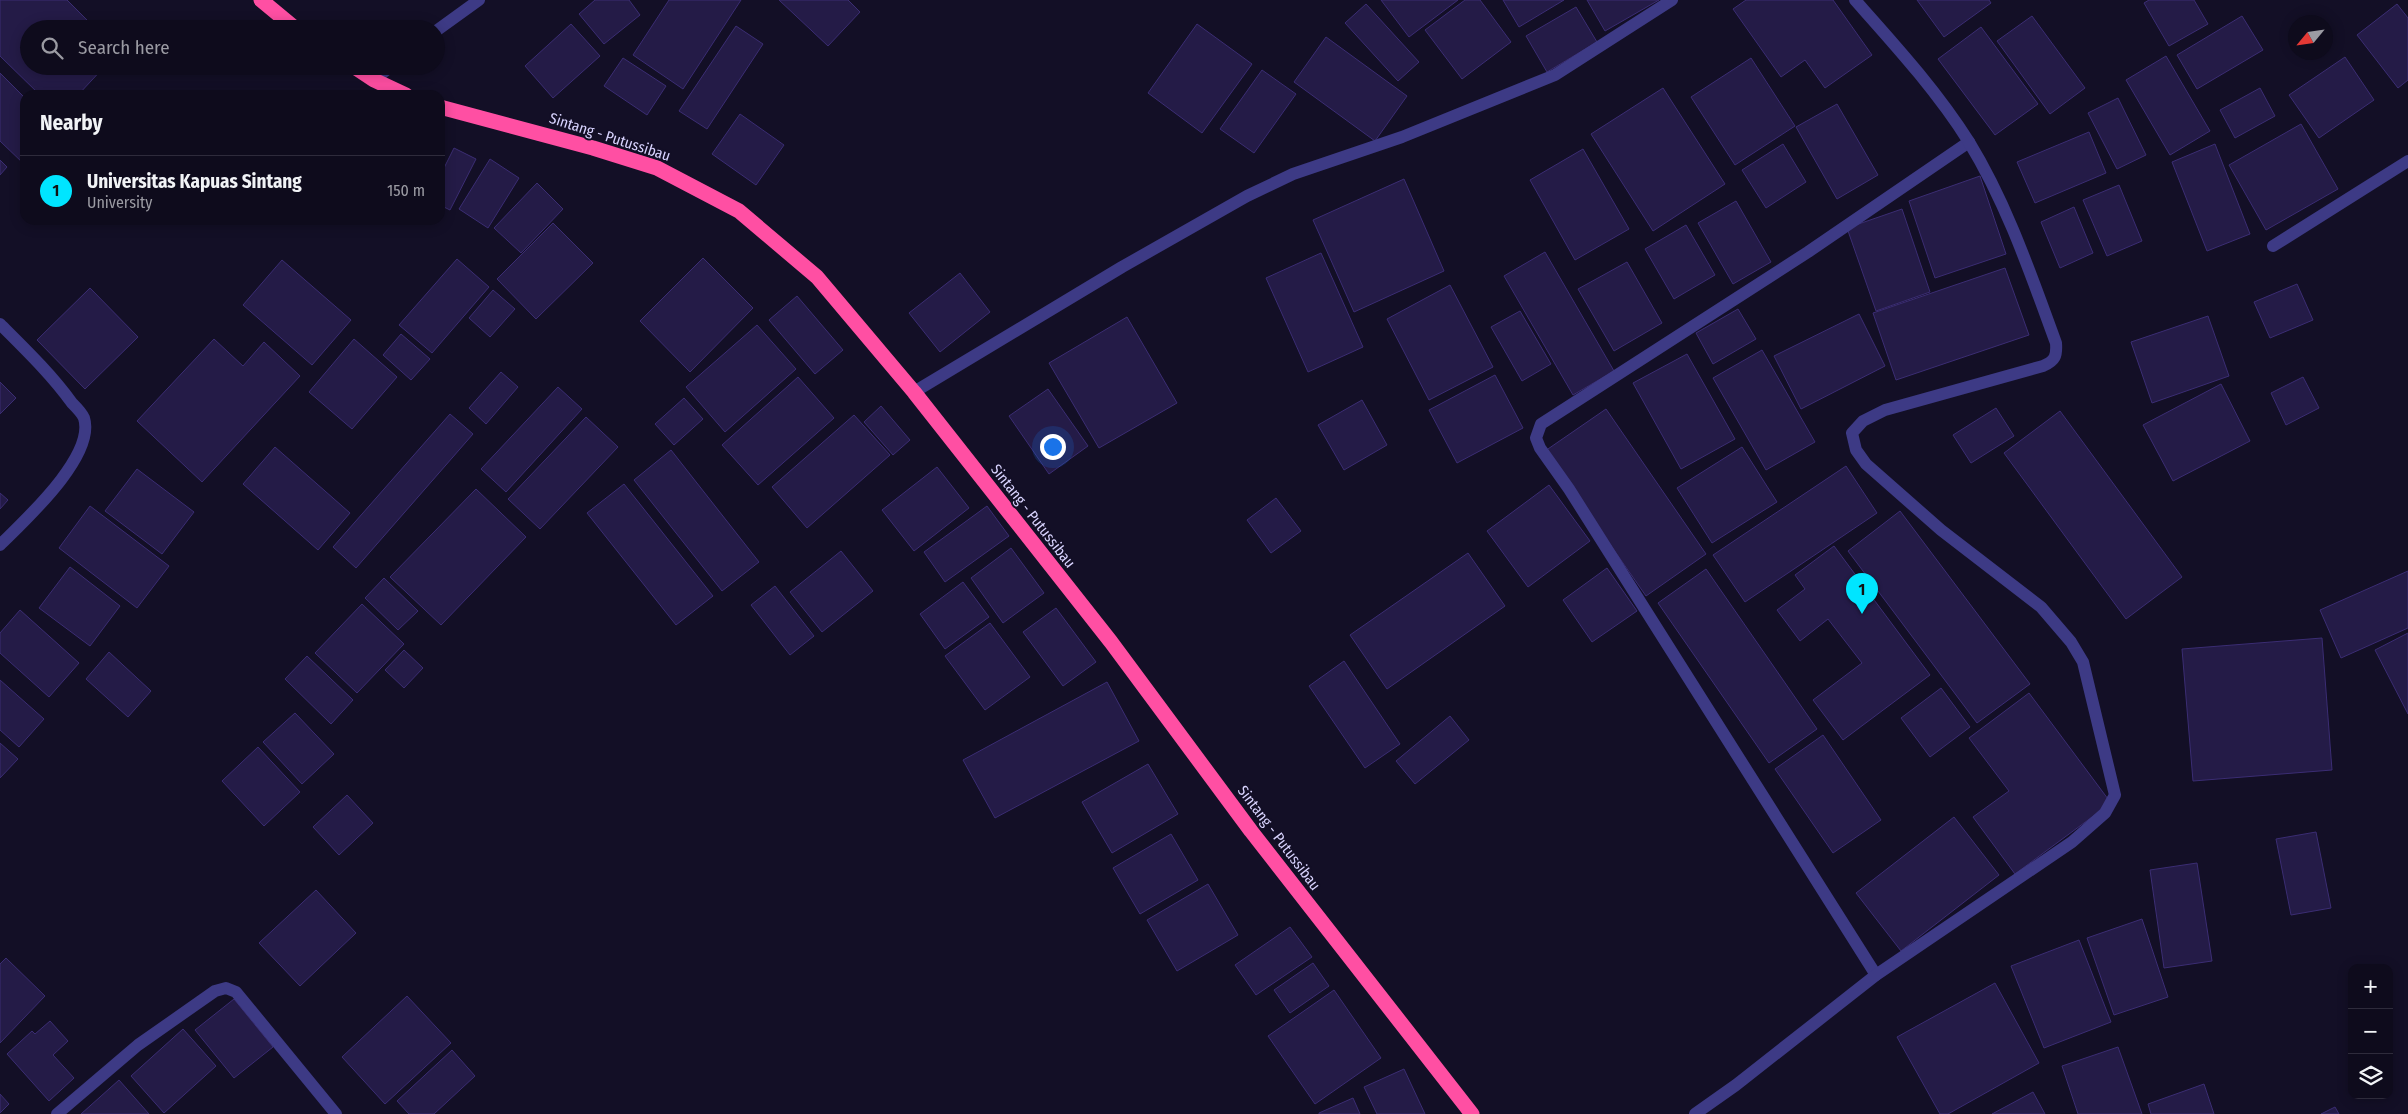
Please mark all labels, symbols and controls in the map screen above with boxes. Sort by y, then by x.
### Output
north arrow [2288,15,2333,60]
search box [20,20,445,75]
icon: search [38,34,66,62]
text: Search here [78,36,170,59]
street label: Sintang - Putussibau [547,109,673,165]
text: Nearby [40,110,102,136]
text: Universitas Kapuas Sintang [87,170,302,193]
text: 1 [53,181,59,200]
text: 150 m [387,181,425,200]
text: University [87,193,152,212]
your location [1040,434,1066,460]
street label: Sintang - Putussibau [987,461,1079,571]
pin: 1 [1846,573,1878,614]
street label: Sintang - Putussibau [1234,782,1324,894]
map controls [2348,964,2393,1099]
button: + [2348,964,2393,1009]
button: − [2348,1009,2393,1054]
button: layers [2348,1054,2393,1099]

